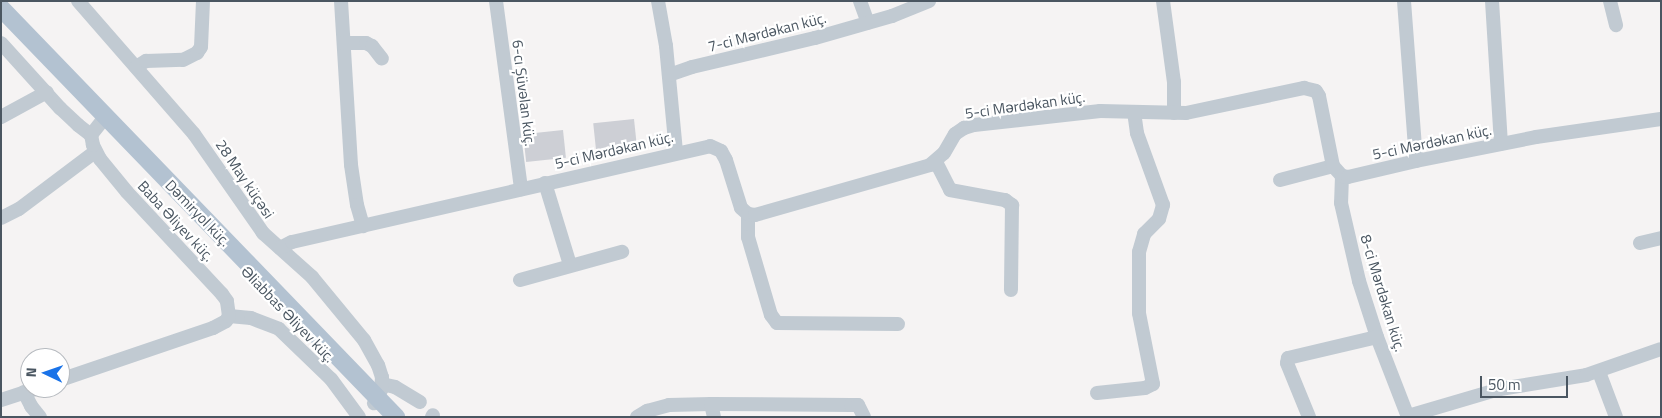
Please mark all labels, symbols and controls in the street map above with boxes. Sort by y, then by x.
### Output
street label: 7-ci Mərdəkan küç. [706,9,828,55]
street label: 6-cı Şüvəlan küç. [509,39,539,147]
street label: 5-ci Mərdəkan küç. [964,88,1086,122]
street label: 5-ci Mərdəkan küç. [1371,121,1493,163]
street label: 5-ci Mərdəkan küç. [553,128,675,172]
street label: 28 May küçəsi [212,136,278,222]
street label: Dəmiryol küç. [162,176,234,250]
street label: Baba Əliyev küç. [134,177,218,265]
street label: 8-ci Mərdəkan küç. [1357,232,1409,354]
street label: Əliabbas Əliyev küç. [237,262,339,366]
north arrow [20,348,70,398]
scale bar [1482,366,1570,398]
text: N [20,367,41,378]
text: 50 m [1488,373,1521,396]

